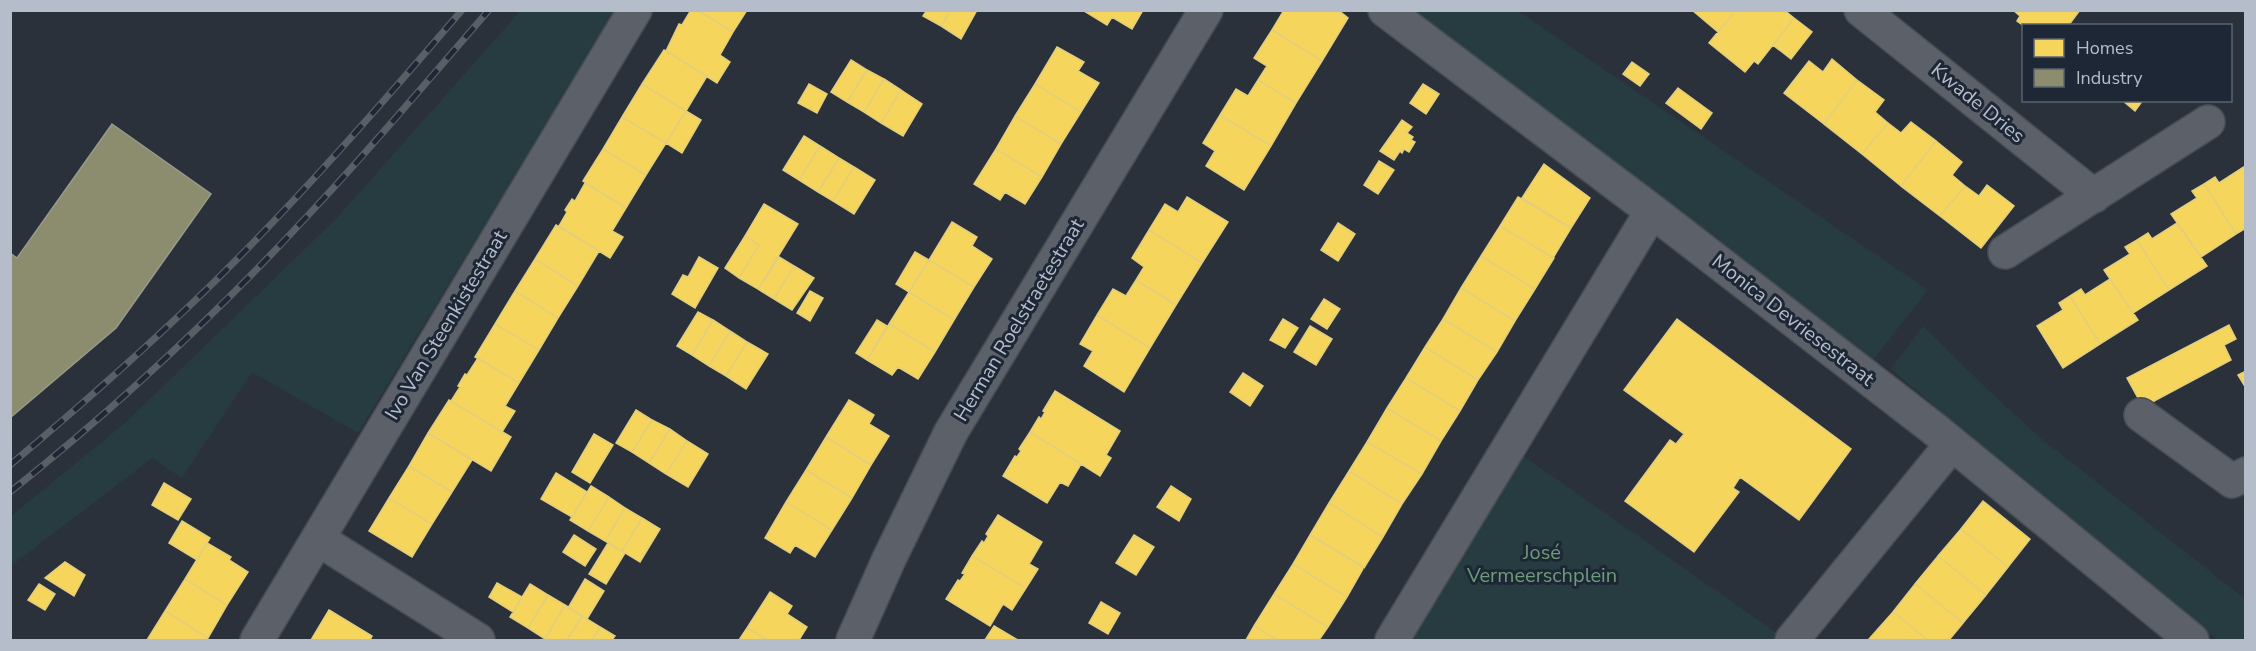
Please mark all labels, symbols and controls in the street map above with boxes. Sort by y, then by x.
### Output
legend [2022,24,2232,102]
text: Homes [2076,36,2133,60]
street label: Kwade Dries [1925,57,2031,149]
text: Industry [2076,66,2143,90]
street label: Herman Roelstraetestraat [948,213,1091,426]
street label: Ivo Van Steenkistestraat [379,224,514,425]
street label: Monica Devriesestraat [1706,248,1881,393]
park label: José Vermeerschplein [1466,539,1617,589]

